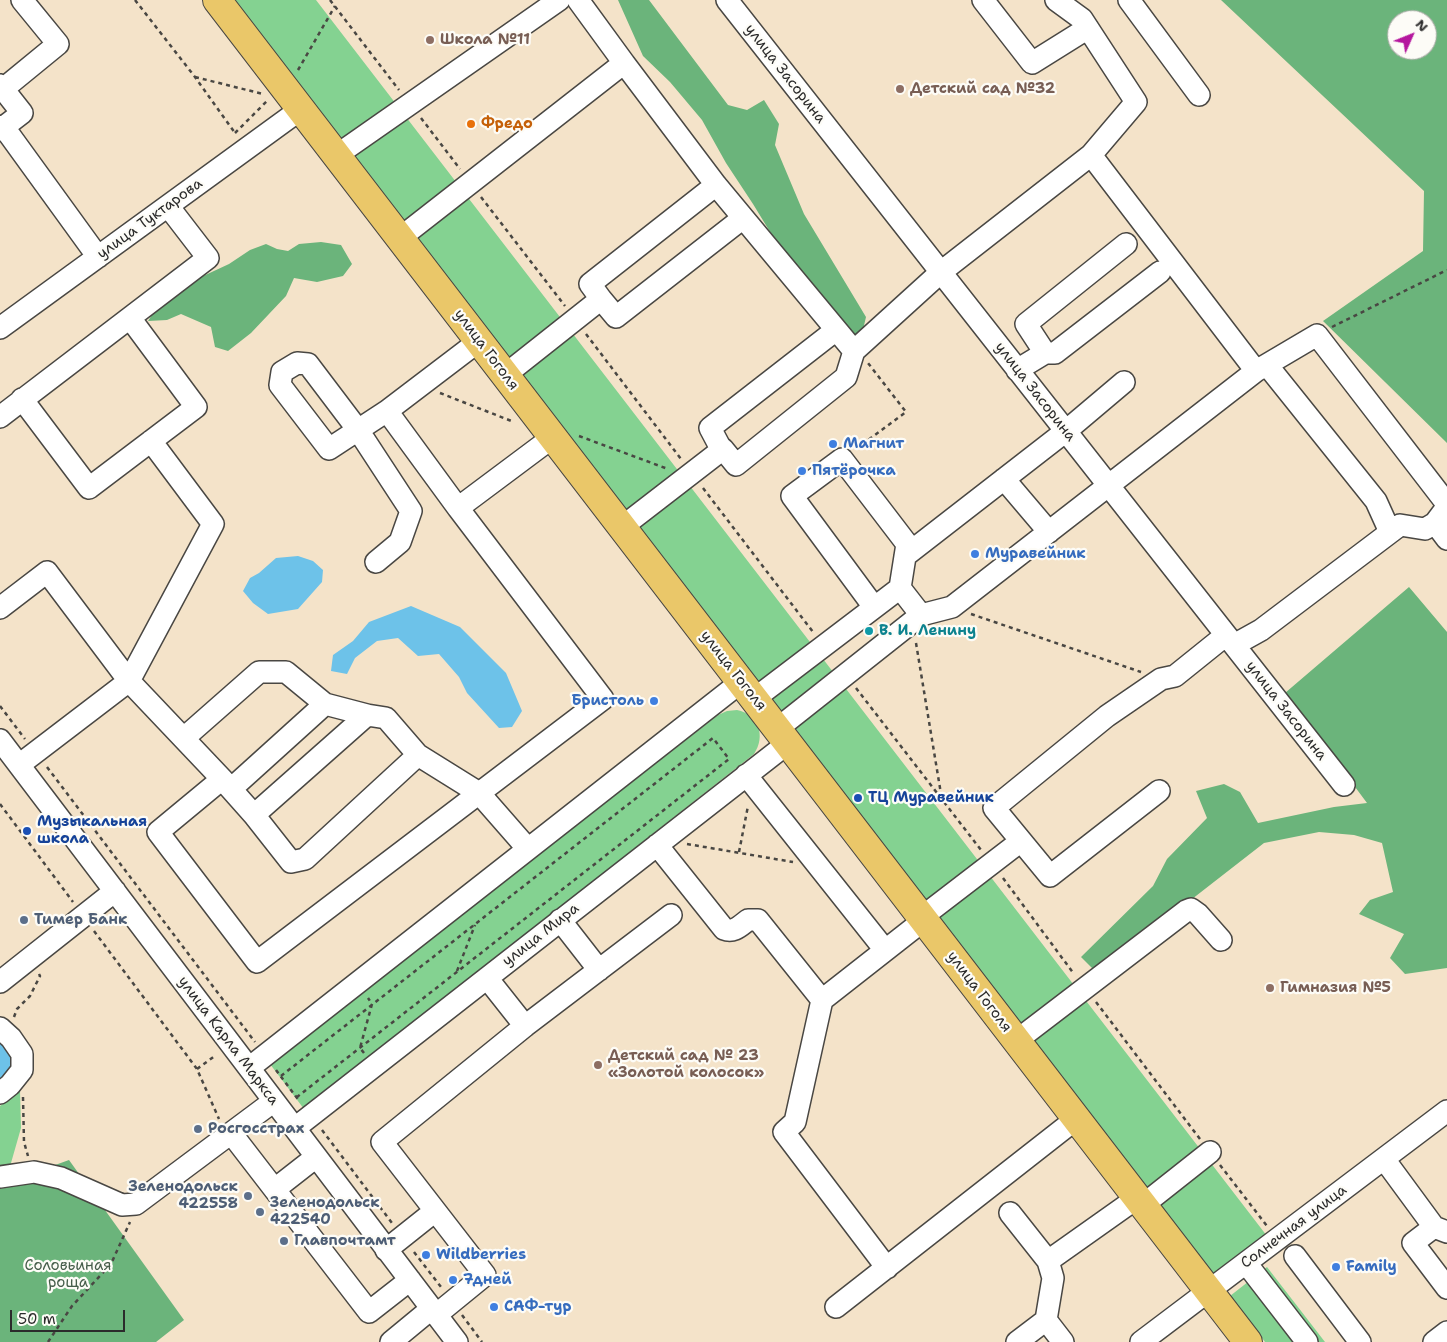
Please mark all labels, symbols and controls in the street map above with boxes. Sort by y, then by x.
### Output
north arrow [1387,10,1437,60]
text: N [1412,15,1432,36]
street label: улица Засорина [741,21,829,127]
place label: Школа №11 [440,31,530,49]
marker: Школа №11 [424,34,436,46]
place label: Детский сад №32 [910,80,1055,98]
marker: Детский сад №32 [894,83,906,95]
place label: Фредо [481,115,533,133]
marker: Фредо [465,118,477,130]
street label: улица Туктарова [94,175,206,263]
street label: улица Гоголя [450,306,522,394]
street label: улица Засорина [991,339,1079,445]
place label: Магнит [843,435,904,453]
marker: Магнит [827,438,839,450]
place label: Пятёрочка [812,462,896,480]
marker: Пятёрочка [796,465,808,477]
place label: Муравейник [985,545,1086,563]
marker: Муравейник [969,548,981,560]
place label: В. И. Ленину [879,622,976,640]
marker: В. И. Ленину [863,625,875,637]
street label: улица Гоголя [696,627,770,715]
street label: улица Засорина [1242,658,1330,764]
place label: Бристоль [571,692,644,710]
marker: Бристоль [648,695,660,707]
place label: ТЦ Муравейник [868,789,994,807]
marker: ТЦ Муравейник [852,792,864,804]
place label: Музыкальная школа [37,813,147,848]
marker: Музыкальная школа [21,825,33,837]
street label: улица Мира [499,899,583,971]
place label: Тимер Банк [34,911,127,929]
marker: Тимер Банк [18,914,30,926]
street label: улица Гоголя [943,948,1015,1036]
street label: улица Карла Маркса [174,973,282,1109]
place label: Гимназия №5 [1280,979,1391,997]
marker: Гимназия №5 [1264,982,1276,994]
place label: Детский сад № 23 «Золотой колосок» [608,1047,764,1082]
marker: Детский сад № 23 «Золотой колосок» [592,1059,604,1071]
place label: Росгосстрах [208,1120,304,1138]
marker: Росгосстрах [192,1123,204,1135]
place label: Зеленодольск 422558 [128,1178,238,1213]
street label: Солнечная улица [1238,1181,1350,1273]
marker: Зеленодольск 422558 [242,1190,254,1202]
place label: Зеленодольск 422540 [270,1194,380,1229]
marker: Зеленодольск 422540 [254,1206,266,1218]
place label: Главпочтамт [294,1232,396,1250]
marker: Главпочтамт [278,1235,290,1247]
place label: Wildberries [436,1246,526,1264]
marker: Wildberries [420,1249,432,1261]
park label: Соловьиная роща [25,1257,111,1292]
place label: Family [1346,1258,1397,1276]
marker: Family [1330,1261,1342,1273]
place label: 7дней [463,1271,512,1289]
marker: 7дней [447,1274,459,1286]
place label: САФ-тур [504,1298,571,1316]
scale bar [12,1300,128,1332]
marker: САФ-тур [488,1301,500,1313]
text: 50 m [18,1309,56,1329]

